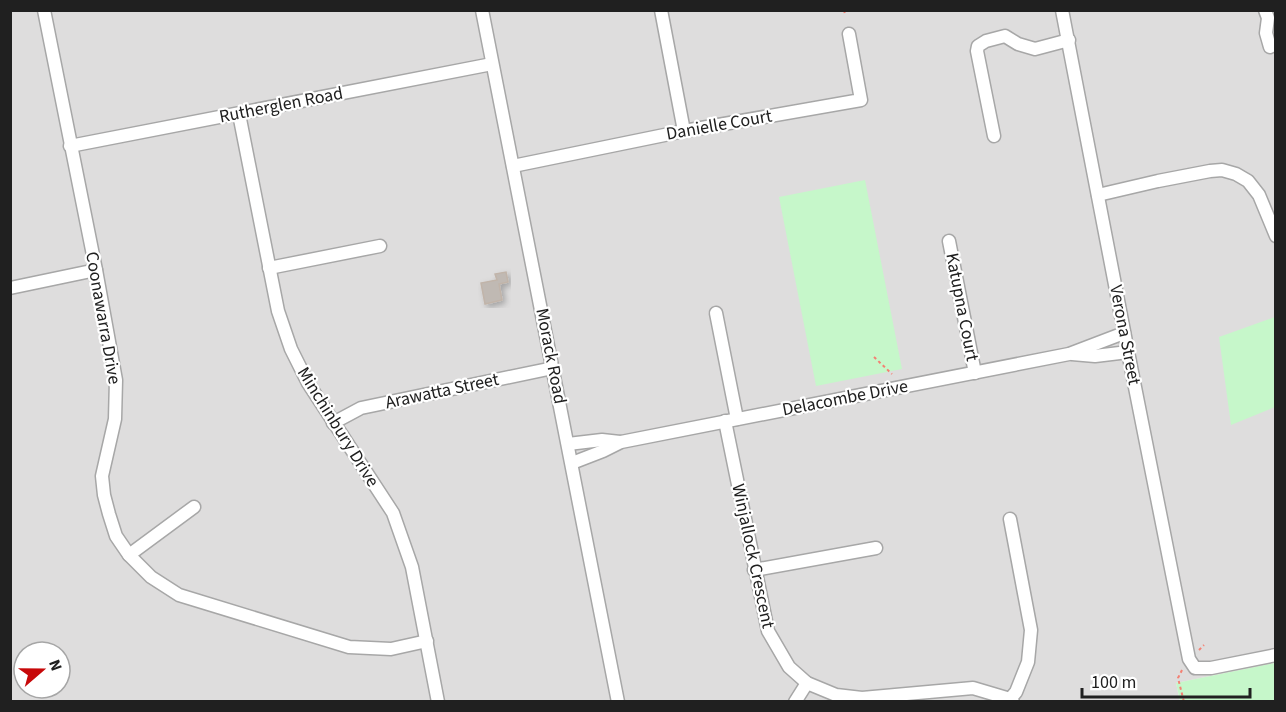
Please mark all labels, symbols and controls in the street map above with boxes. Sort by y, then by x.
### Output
street label: Rutherglen Road [217,81,345,129]
street label: Danielle Court [664,103,774,147]
street label: Coonawarra Drive [79,250,127,386]
street label: Katupna Court [939,251,985,363]
street label: Verona Street [1103,283,1147,387]
street label: Morack Road [529,306,573,406]
street label: Minchinbury Drive [291,362,385,492]
street label: Arawatta Street [383,367,501,415]
street label: Delacombe Drive [780,374,910,422]
street label: Winjallock Crescent [725,481,781,631]
north arrow [12,640,72,700]
text: N [43,656,67,674]
scale bar [1082,661,1250,699]
text: 100 m [1091,670,1136,695]

